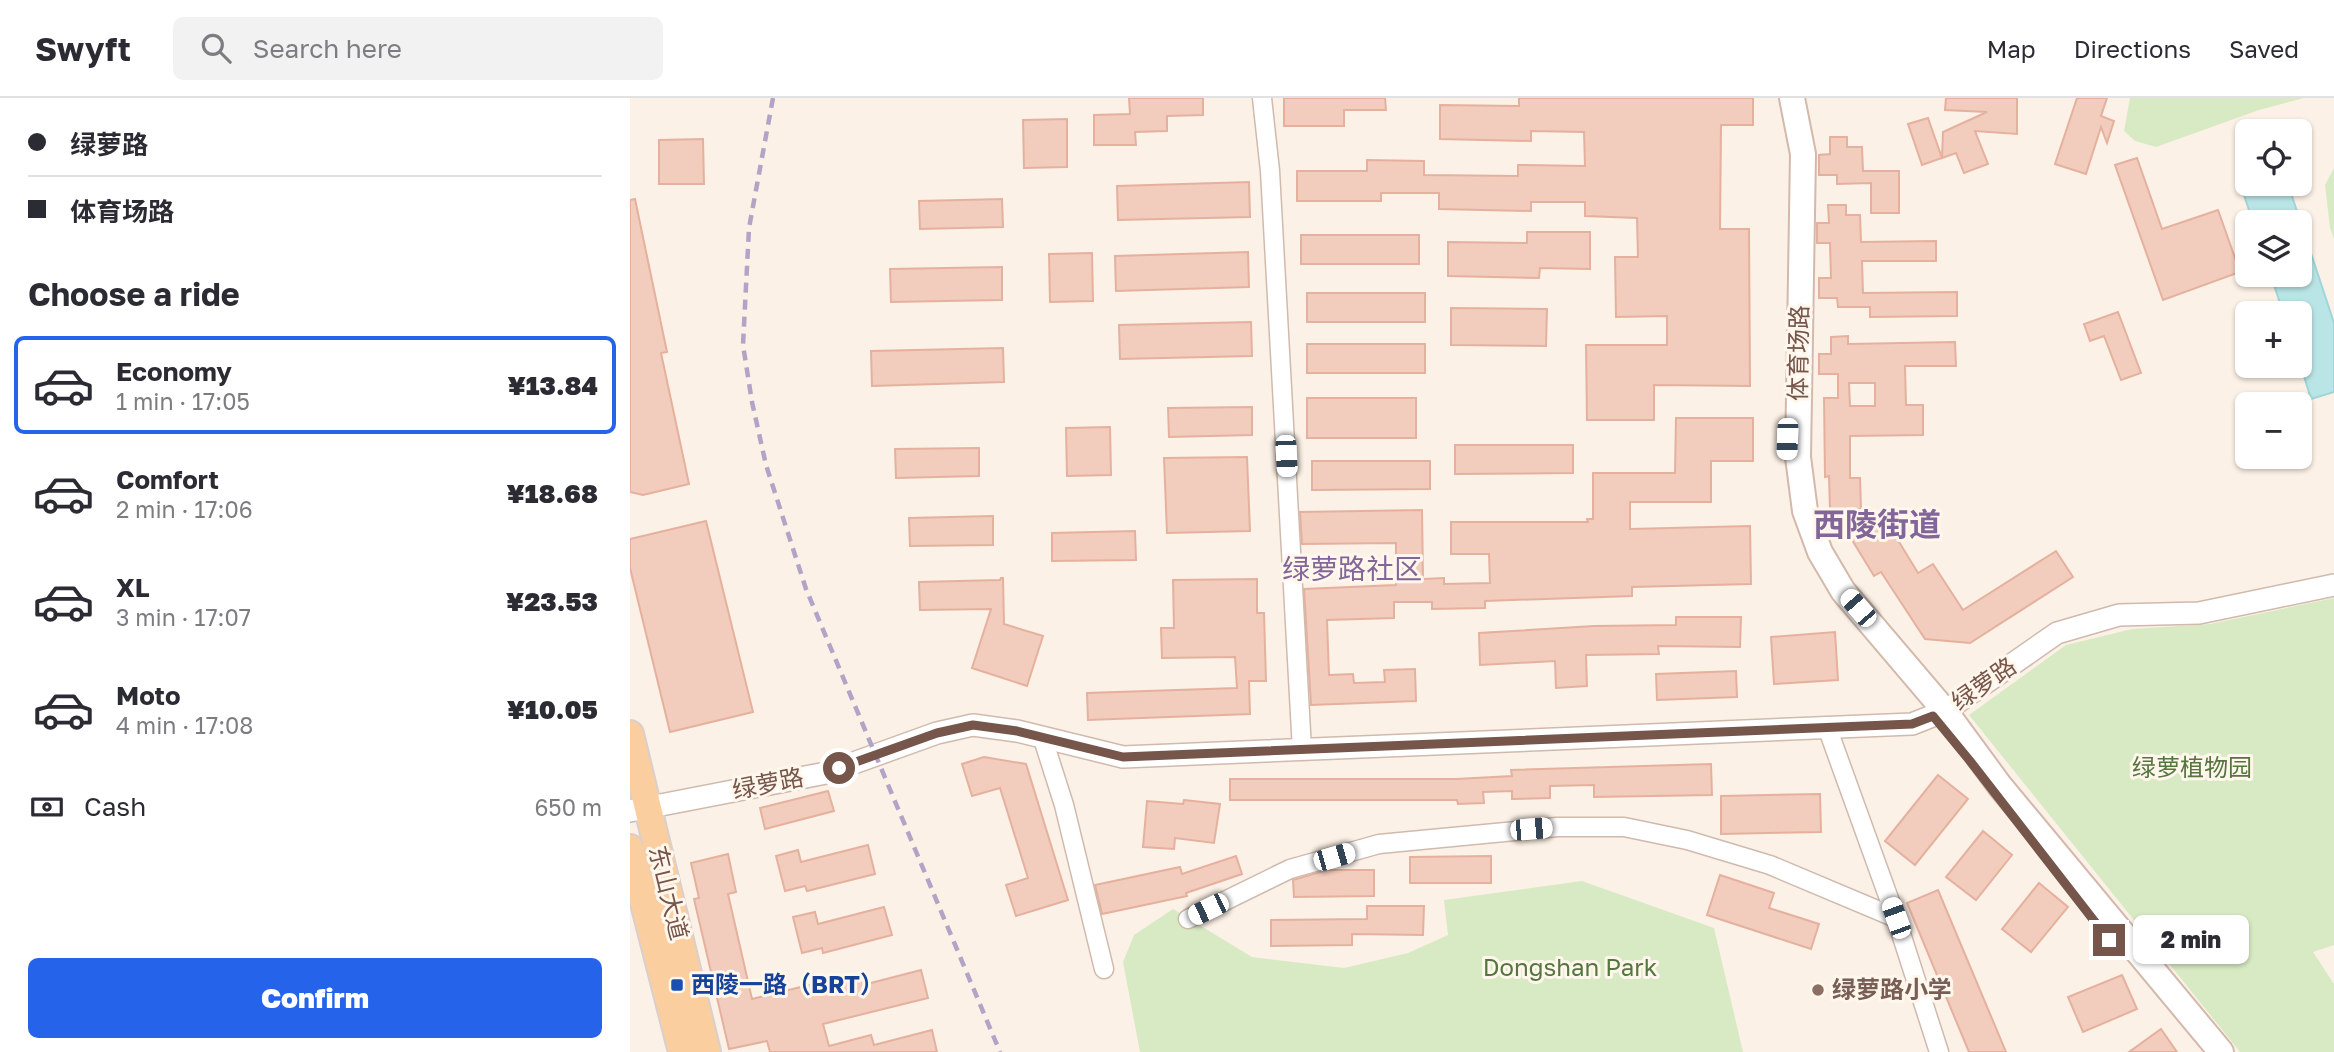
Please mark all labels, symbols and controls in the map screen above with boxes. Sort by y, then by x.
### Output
search box [173,17,663,80]
text: Swyft [35,29,131,68]
icon: search [197,29,235,67]
text: Search here [253,33,402,64]
text: Map [1987,34,2036,63]
text: Directions [2074,34,2191,63]
text: Saved [2229,34,2299,63]
map controls [2235,119,2312,469]
button: locate [2235,119,2312,196]
text: 绿萝路 [70,129,148,160]
text: 体育场路 [70,196,174,227]
button: layers [2235,210,2312,287]
text: Choose a ride [28,275,240,313]
button: + [2235,301,2312,378]
street label: 体育场路 [1782,305,1813,401]
icon: car [32,354,95,417]
text: Economy [116,356,232,387]
text: ¥13.84 [507,370,598,401]
text: 1 min · 17:05 [116,387,250,415]
button: − [2235,392,2312,469]
car [1776,418,1799,460]
car [1275,434,1298,478]
icon: car [32,462,95,525]
text: Comfort [116,464,219,495]
text: ¥18.68 [506,478,598,509]
text: 2 min · 17:06 [116,495,253,523]
district label: 西陵街道 [1813,505,1941,543]
district label: 绿萝路社区 [1282,552,1422,585]
icon: car [32,570,95,633]
text: XL [116,572,150,603]
car [1837,585,1880,631]
text: ¥23.53 [506,586,598,617]
text: 3 min · 17:07 [116,603,251,631]
street label: 绿萝路 [1945,650,2021,715]
icon: car [32,678,95,741]
text: Moto [116,680,181,711]
text: ¥10.05 [507,694,598,725]
text: 4 min · 17:08 [116,711,253,739]
route start [823,752,855,784]
park label: 绿萝植物园 [2132,752,2252,781]
street label: 绿萝路 [730,761,806,804]
icon: cash [28,788,66,826]
text: Cash [84,791,146,822]
text: 650 m [534,793,602,821]
car [1510,817,1553,841]
car [1311,841,1358,873]
street label: 东山大道 [644,843,695,943]
car [1185,890,1232,928]
car [1879,895,1914,941]
callout: 2 min [2134,916,2249,964]
route end [2093,924,2125,956]
text: 2 min [2161,925,2221,953]
park label: Dongshan Park [1483,952,1657,981]
button: Confirm [28,958,602,1038]
place label: 西陵一路（BRT） [691,969,884,998]
place label: 绿萝路小学 [1832,974,1952,1003]
marker: 西陵一路（BRT） [669,977,685,993]
marker: 绿萝路小学 [1810,982,1826,998]

